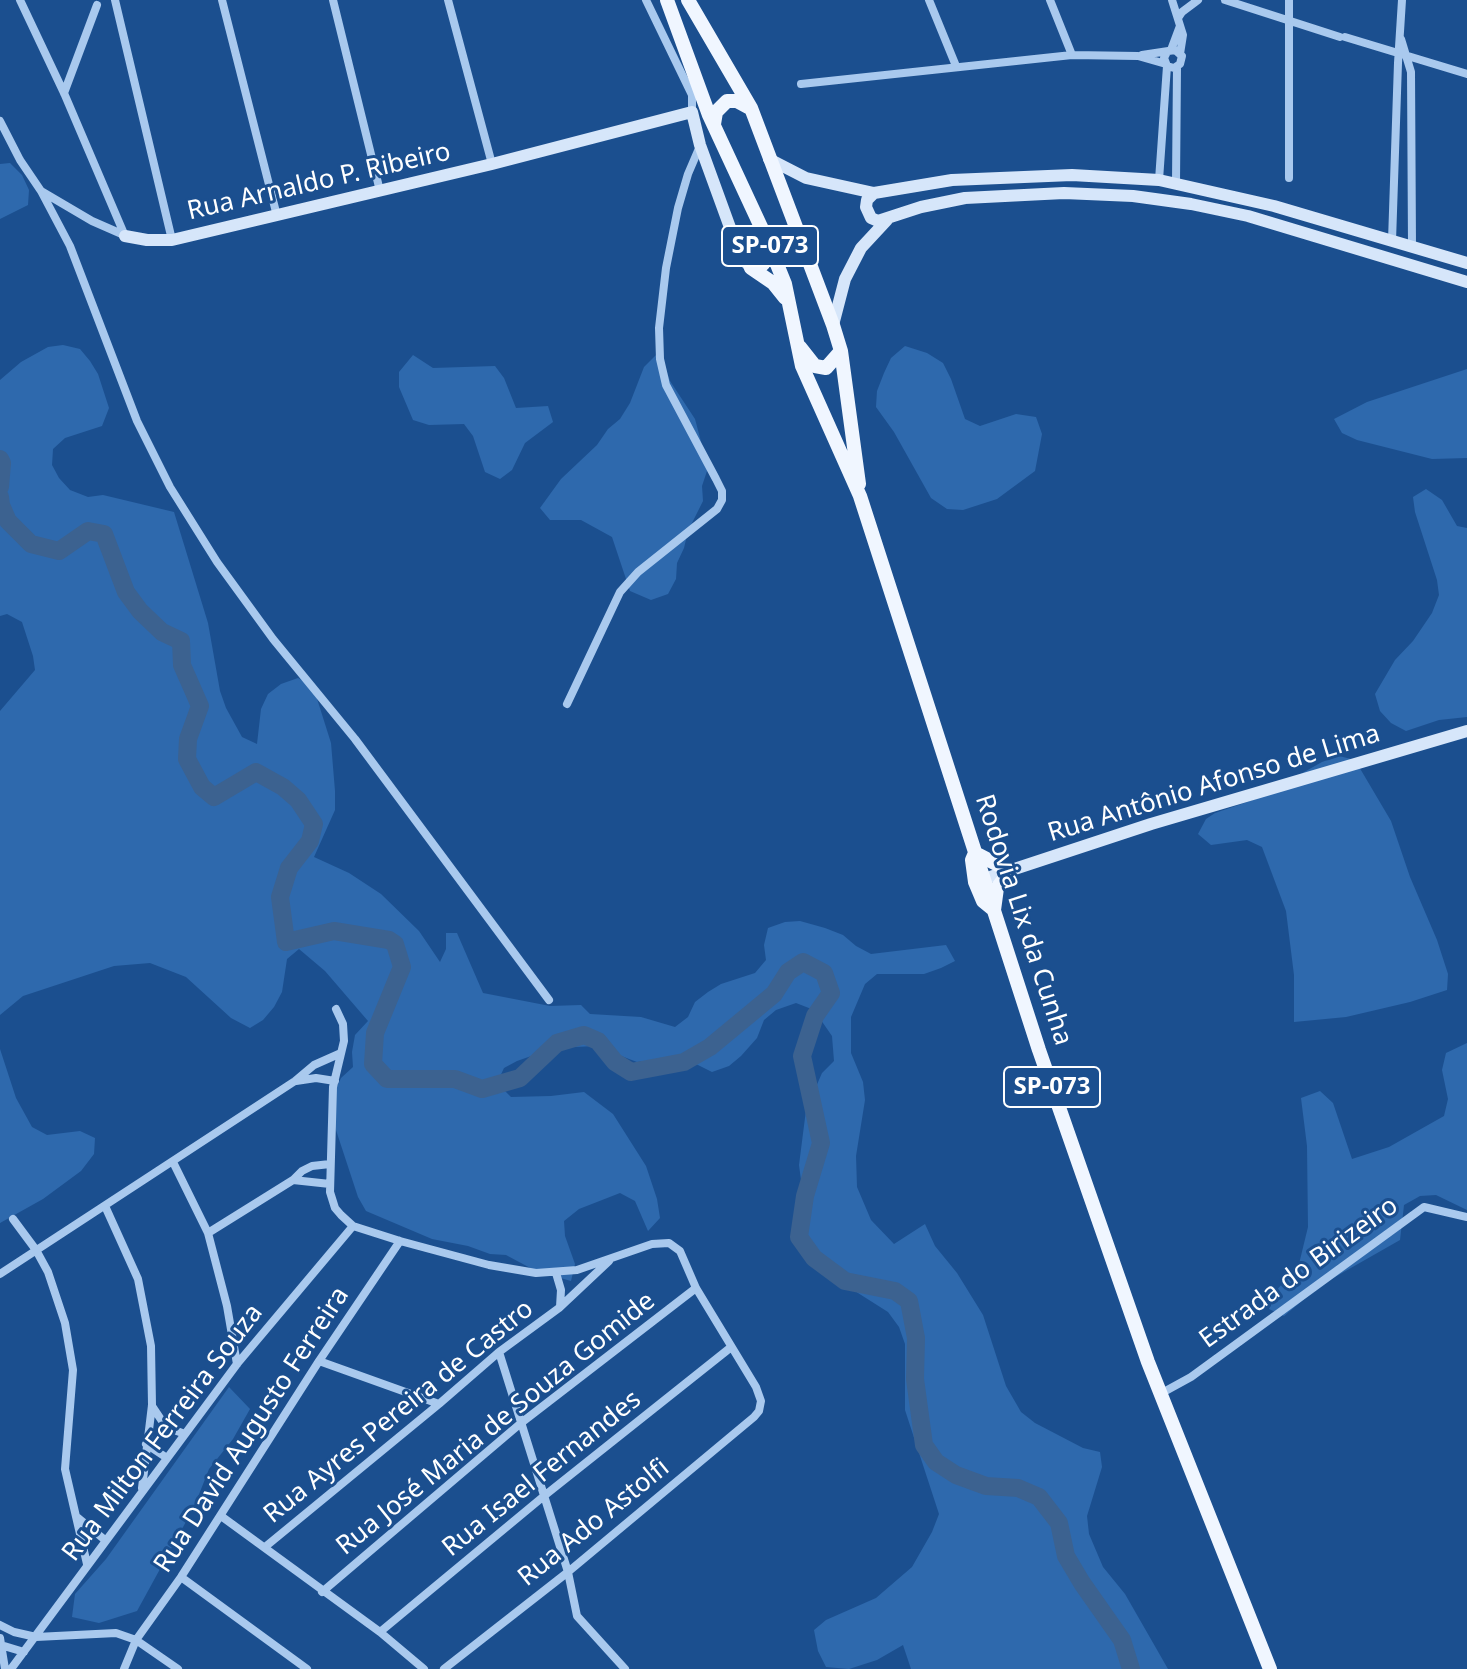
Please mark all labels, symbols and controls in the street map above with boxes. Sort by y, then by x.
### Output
street label: Rua Arnaldo P. Ribeiro [184,137,454,227]
road number: SP-073 [722,226,818,266]
street label: Rua Antônio Afonso de Lima [1044,719,1384,849]
street label: Rodovia Lix da Cunha [968,791,1078,1049]
road number: SP-073 [1004,1067,1100,1107]
street label: Estrada do Birizeiro [1194,1191,1404,1355]
street label: Rua David Augusto Ferreira [148,1281,356,1579]
street label: Rua José Maria de Souza Gomide [331,1286,661,1562]
street label: Rua Ayres Pereira de Castro [258,1294,540,1530]
street label: Rua Milton Ferreira Souza [56,1298,270,1568]
street label: Rua Isael Fernandes [436,1384,648,1564]
street label: Rua Ado Astolfi [512,1453,676,1593]

